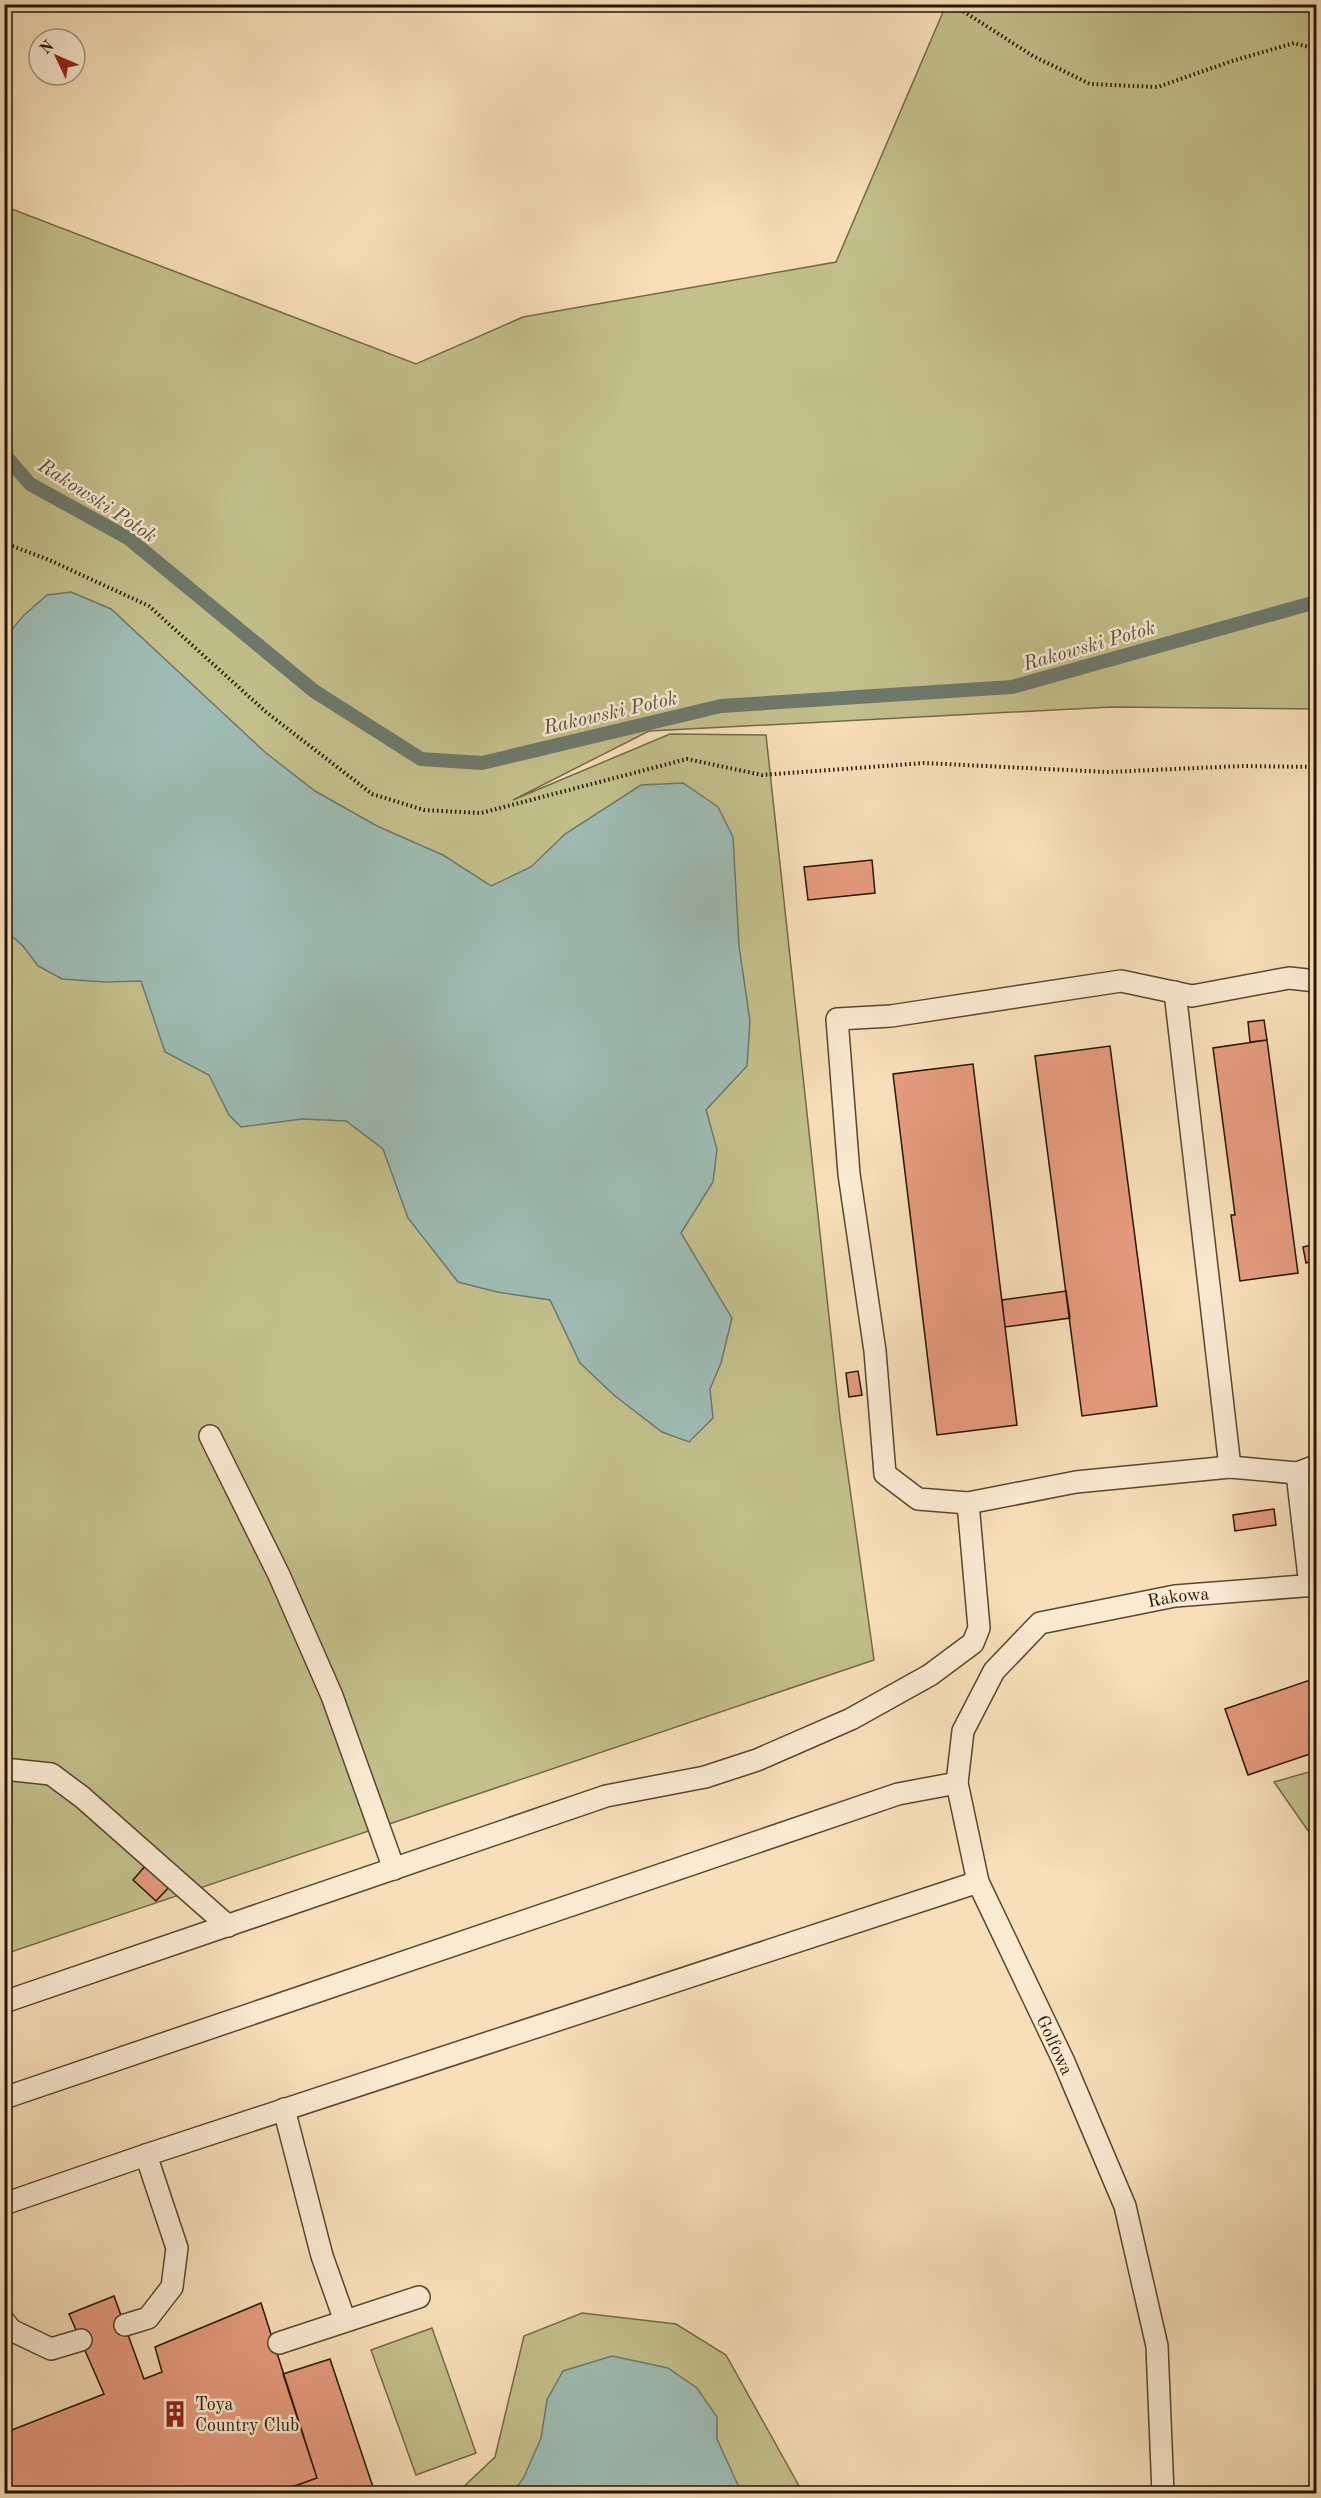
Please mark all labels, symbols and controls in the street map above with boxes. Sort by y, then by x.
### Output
north arrow [27,27,87,87]
text: N [38,37,58,58]
water label: Rakowski Potok [33,456,160,547]
water label: Rakowski Potok [1020,618,1158,676]
water label: Rakowski Potok [541,689,679,739]
street label: Rakowa [1146,1585,1210,1611]
street label: Golfowa [1032,2013,1076,2078]
place label: Toya Country Club [195,2396,299,2435]
building icon: Toya Country Club [160,2399,190,2429]

